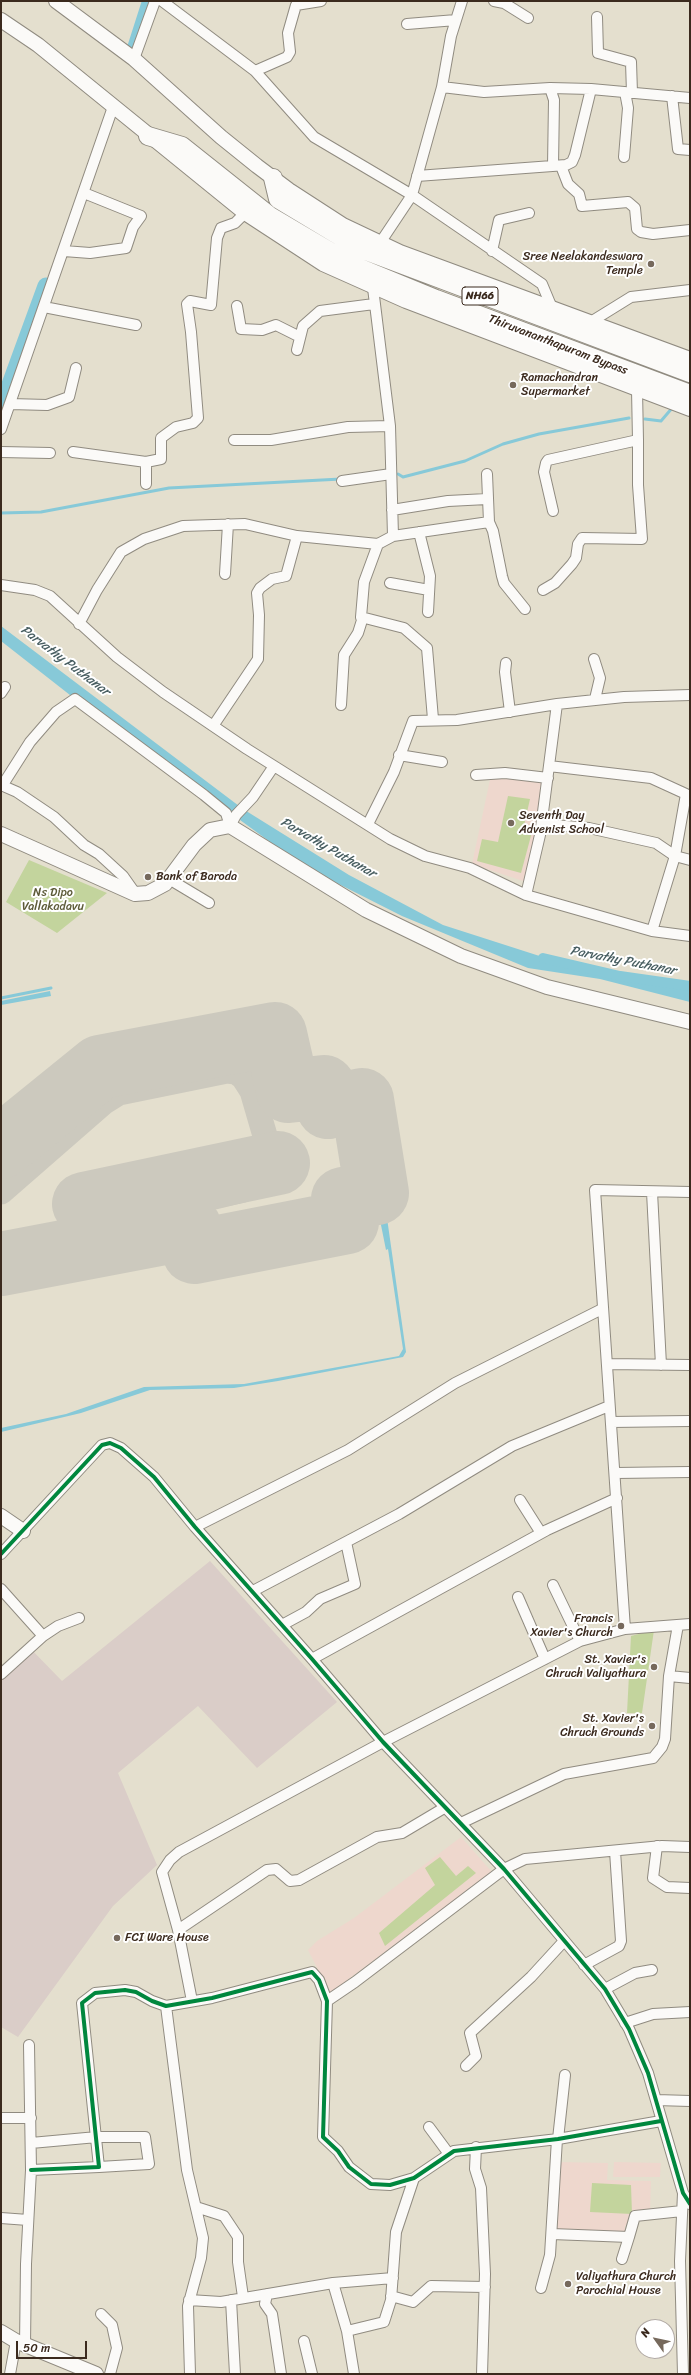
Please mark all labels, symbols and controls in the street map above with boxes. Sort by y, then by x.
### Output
place label: Sree Neelakandeswara Temple [523,250,643,278]
marker: Sree Neelakandeswara Temple [646,259,656,269]
road number: NH66 [462,287,498,305]
street label: Thiruvananthapuram Bypass [486,312,630,378]
place label: Ramachandran Supermarket [521,371,598,399]
marker: Ramachandran Supermarket [508,380,518,390]
water label: Parvathy Puthanar [17,622,113,700]
place label: Seventh Day Advenist School [519,809,604,837]
water label: Parvathy Puthanar [278,814,378,882]
marker: Seventh Day Advenist School [506,818,516,828]
place label: Bank of Baroda [156,870,237,884]
marker: Bank of Baroda [143,872,153,882]
park label: Ns Dipo Vallakadavu [22,886,84,914]
water label: Parvathy Puthanar [569,943,677,979]
place label: Francis Xavier's Church [530,1612,613,1640]
marker: Francis Xavier's Church [616,1621,626,1631]
place label: St. Xavier's Chruch Valiyathura [546,1653,646,1681]
marker: St. Xavier's Chruch Valiyathura [649,1662,659,1672]
place label: St. Xavier's Chruch Grounds [560,1712,644,1740]
marker: St. Xavier's Chruch Grounds [647,1721,657,1731]
place label: FCI Ware House [125,1931,209,1945]
marker: FCI Ware House [112,1933,122,1943]
place label: Valiyathura Church Parochial House [576,2270,676,2298]
marker: Valiyathura Church Parochial House [563,2279,573,2289]
north arrow [635,2319,675,2359]
text: N [635,2324,655,2341]
scale bar [18,2333,89,2359]
text: 50 m [23,2337,50,2359]

